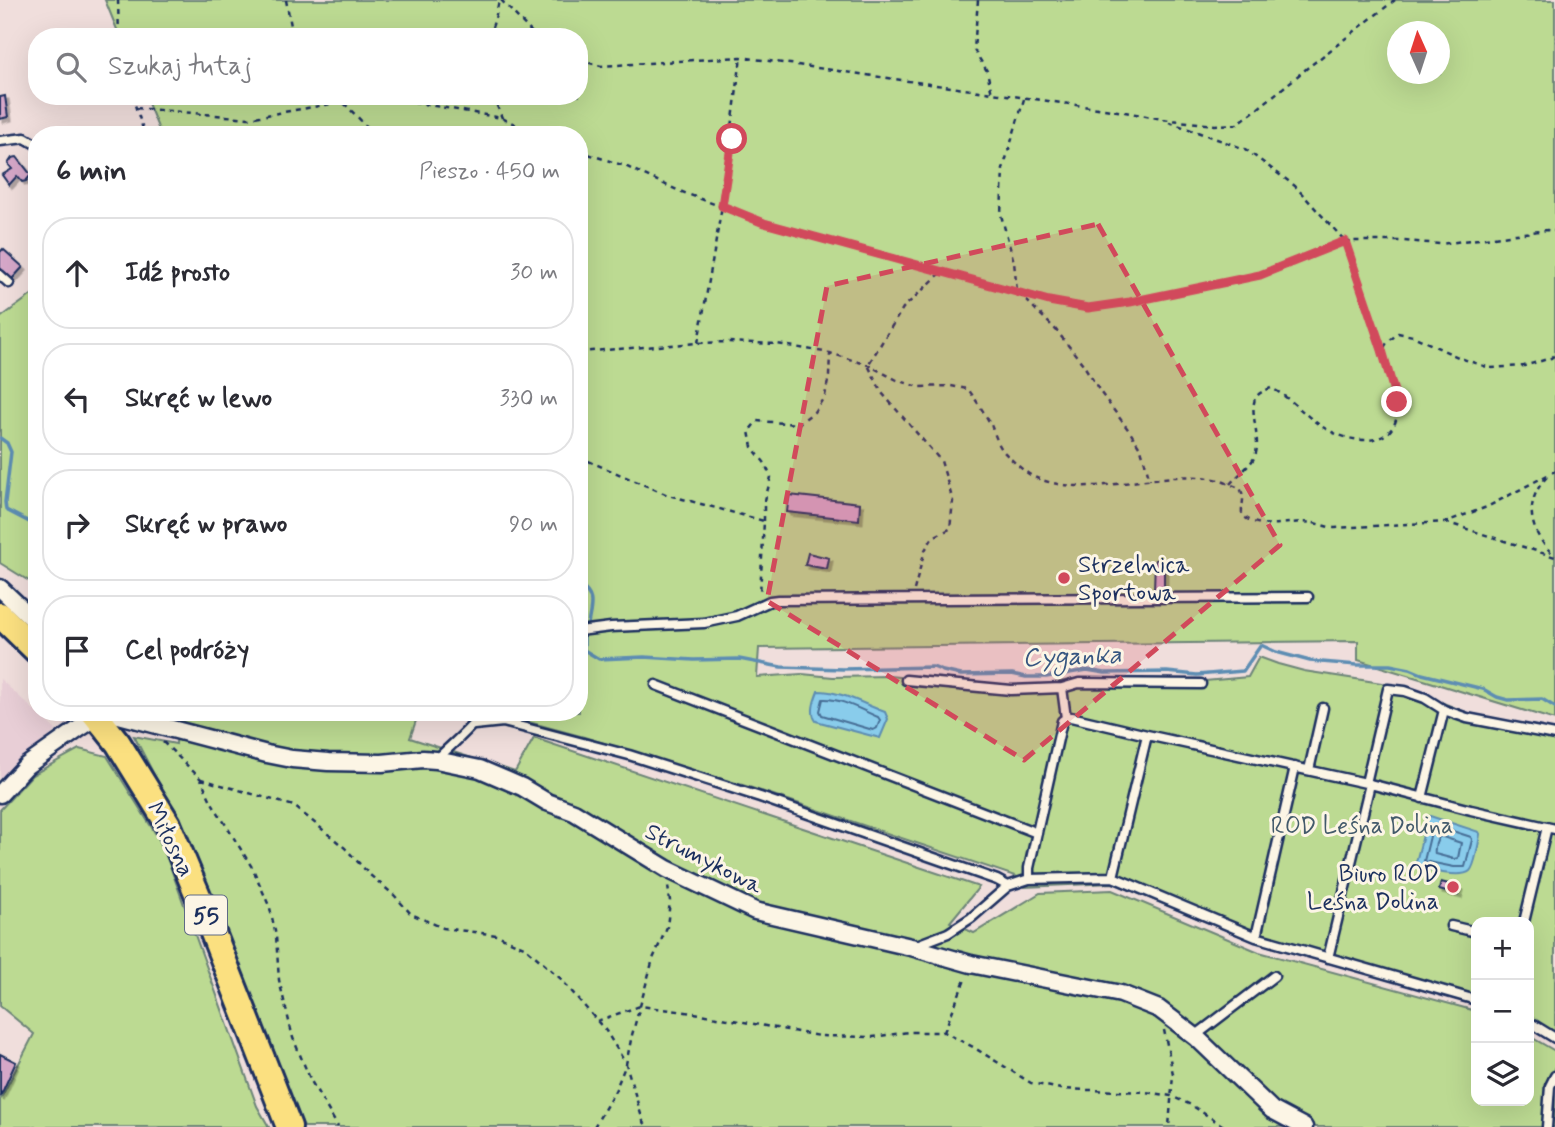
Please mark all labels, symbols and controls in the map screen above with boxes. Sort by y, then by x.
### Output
north arrow [1387,21,1450,84]
search box [28,28,588,105]
icon: search [52,48,90,86]
text: Szukaj tutaj [108,50,252,84]
route start [716,123,747,154]
text: 6 min [56,152,127,191]
text: Pieszo · 450 m [419,157,560,187]
icon: ahead [58,254,96,292]
text: Idź prosto [125,256,230,290]
text: 30 m [510,258,558,288]
icon: left [58,380,96,418]
text: Skręć w lewo [125,382,272,416]
text: 330 m [500,384,558,414]
route end [1381,386,1412,417]
icon: right [58,506,96,544]
text: Skręć w prawo [125,508,287,542]
text: 90 m [509,510,558,540]
place label: Strzelnica Sportowa [1078,550,1190,609]
marker: Strzelnica Sportowa [1056,570,1072,586]
icon: arrive [58,632,96,670]
text: Cel podróży [125,634,249,668]
water label: Cyganka [1022,638,1122,678]
street label: Miłosna [138,797,201,882]
park label: ROD Leśna Dolina [1271,811,1453,842]
street label: Strumykowa [639,817,768,902]
place label: Biuro ROD Leśna Dolina [1307,859,1439,918]
marker: Biuro ROD Leśna Dolina [1445,879,1461,895]
road number: 55 [185,896,227,934]
map controls [1471,917,1534,1106]
button: + [1471,917,1534,980]
button: − [1471,980,1534,1043]
button: layers [1471,1043,1534,1106]

